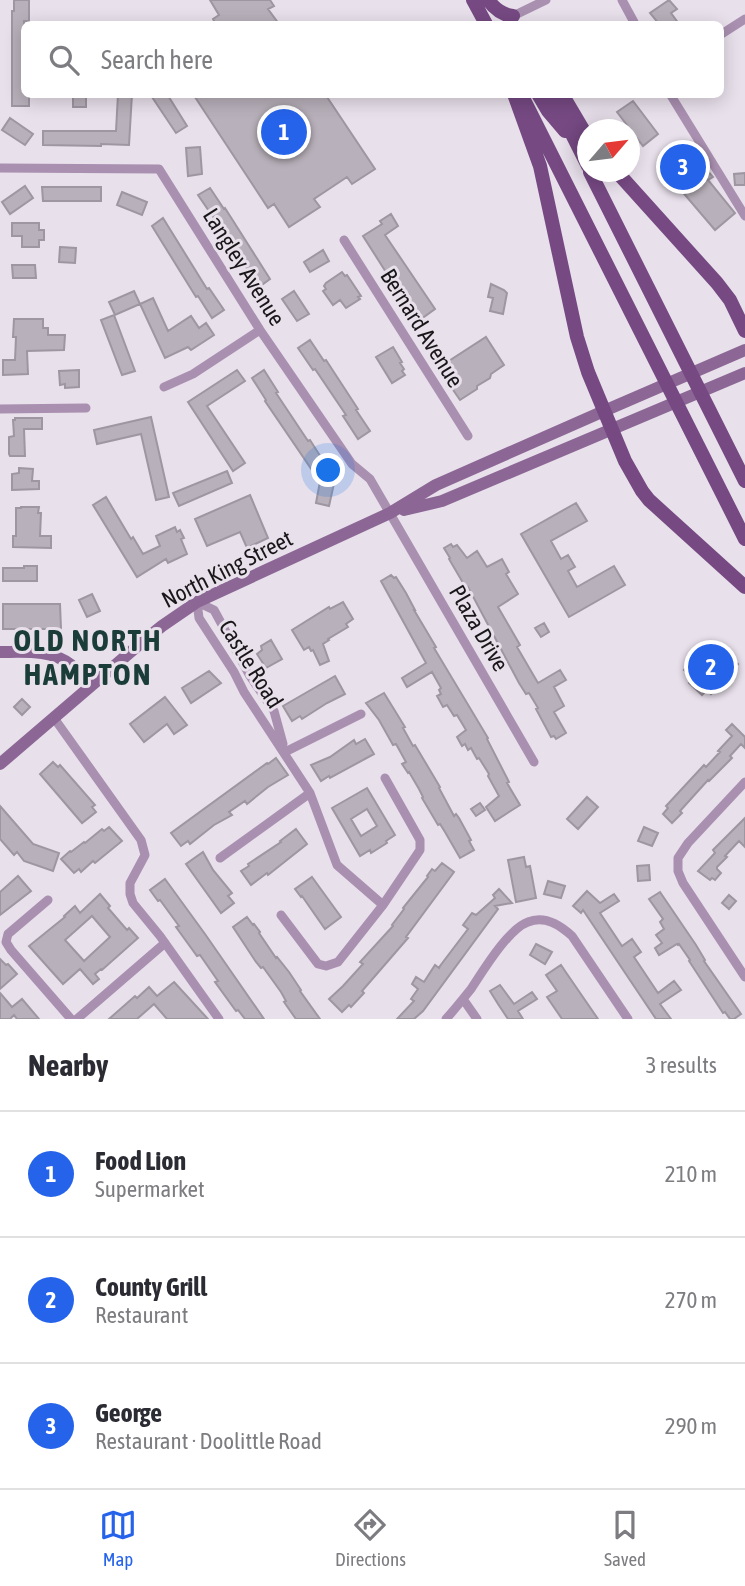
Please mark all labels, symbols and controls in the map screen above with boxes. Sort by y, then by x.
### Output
search box [21,21,724,98]
icon: search [45,41,83,79]
text: Search here [101,45,213,75]
pin: 1 [261,106,307,158]
north arrow [577,119,640,182]
pin: 3 [660,141,706,193]
street label: Langley Avenue [198,204,290,330]
street label: Bernard Avenue [375,264,469,392]
your location [311,453,345,487]
street label: North King Street [157,525,297,613]
street label: Plaza Drive [444,580,514,676]
street label: Castle Road [214,615,288,713]
district label: OLD NORTH HAMPTON [14,623,162,691]
pin: 2 [688,641,734,693]
text: Nearby [28,1048,108,1082]
text: 3 results [646,1052,717,1078]
text: Food Lion [95,1146,186,1176]
text: 1 [46,1161,56,1187]
text: 210 m [665,1161,717,1187]
text: Supermarket [95,1176,205,1202]
text: County Grill [95,1272,207,1302]
text: 2 [46,1287,56,1313]
text: 270 m [665,1287,717,1313]
text: Restaurant [95,1302,188,1328]
text: George [95,1398,162,1428]
text: 3 [46,1413,56,1439]
text: 290 m [665,1413,717,1439]
text: Restaurant · Doolittle Road [95,1428,322,1454]
tab: Map [99,1506,137,1570]
tab: Directions [335,1506,406,1570]
tab: Saved [604,1506,646,1570]

